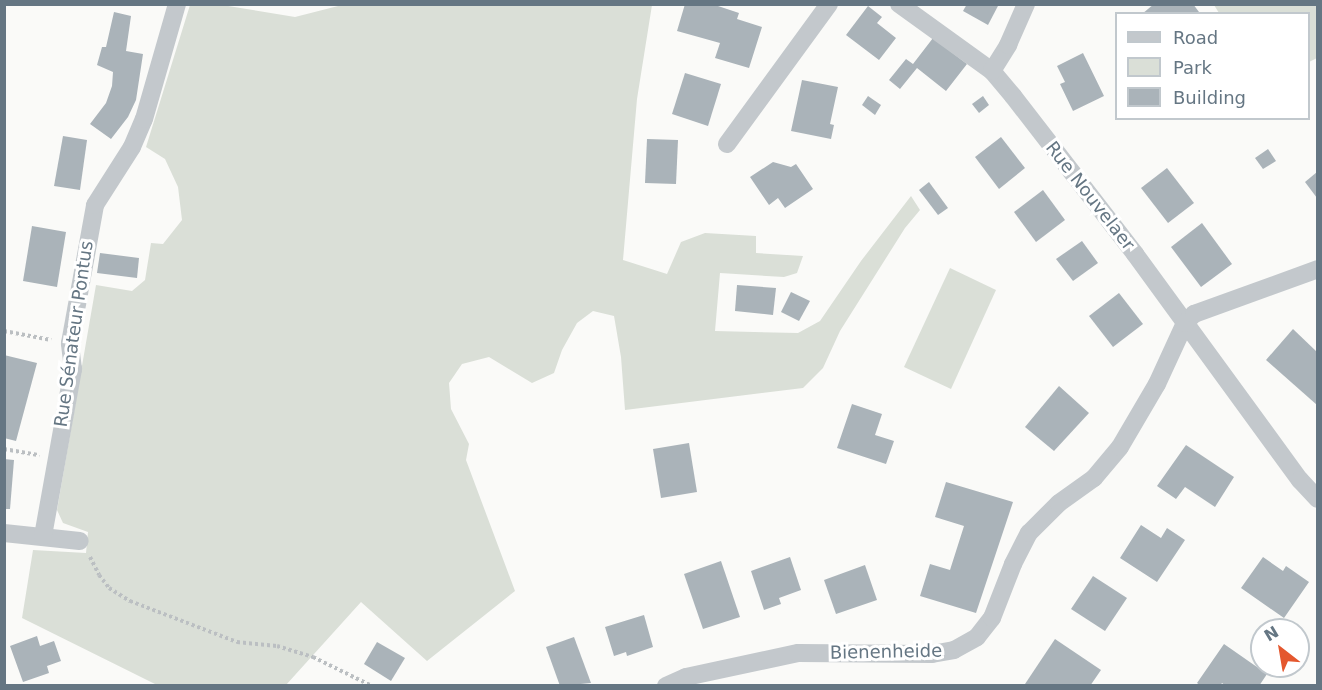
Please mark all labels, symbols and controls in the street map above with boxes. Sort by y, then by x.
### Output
legend [1115,12,1310,120]
text: Road [1173,27,1218,48]
text: Park [1173,57,1212,78]
text: Building [1173,87,1246,108]
street label: Rue Nouvelaer [1041,137,1139,255]
street label: Rue Sénateur Pontus [50,239,98,429]
north arrow [1250,618,1310,678]
text: N [1261,622,1282,645]
street label: Bienenheide [830,640,942,664]

